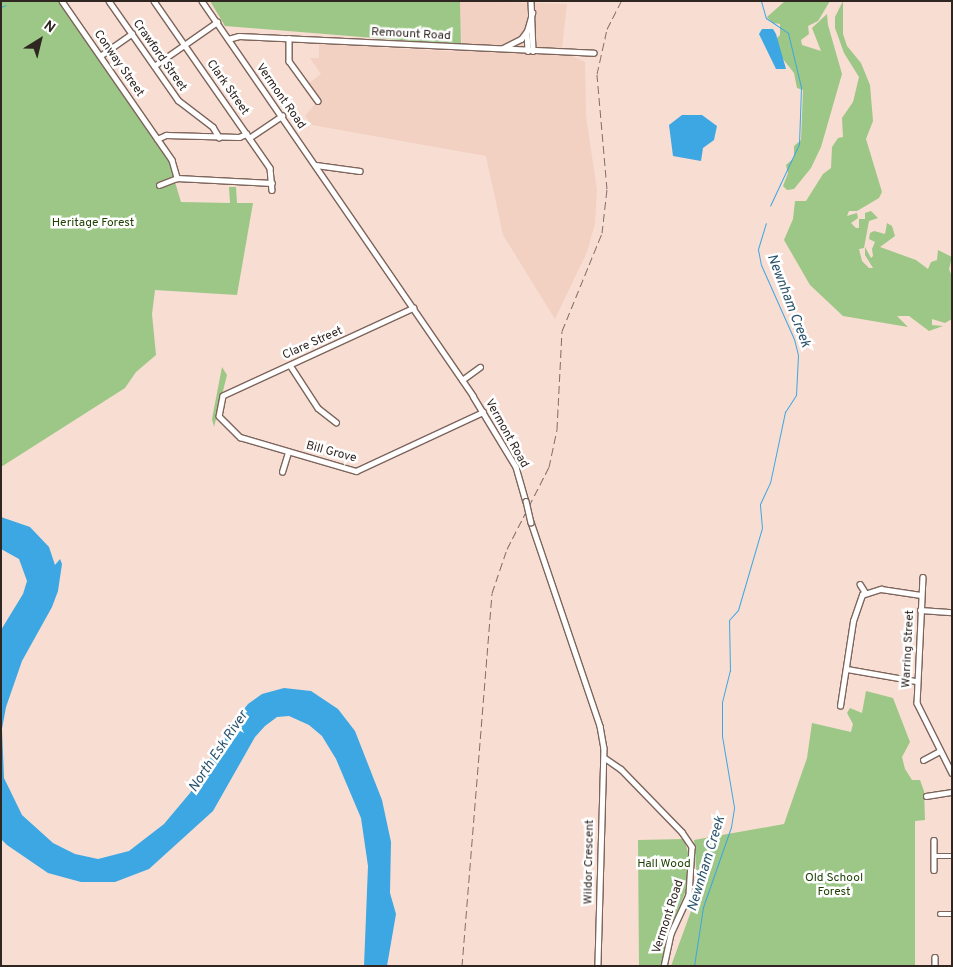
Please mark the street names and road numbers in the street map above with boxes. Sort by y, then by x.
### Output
street label: Crawford Street [129,17,189,95]
street label: Remount Road [371,26,451,44]
street label: Conway Street [90,28,146,100]
street label: Clark Street [203,58,251,118]
street label: Vermont Road [252,62,308,132]
street label: Clare Street [281,324,345,364]
street label: Vermont Road [481,397,531,471]
street label: Bill Grove [304,439,358,467]
street label: Warring Street [900,610,918,688]
street label: Wildor Crescent [582,819,598,905]
street label: Vermont Road [650,878,688,956]

